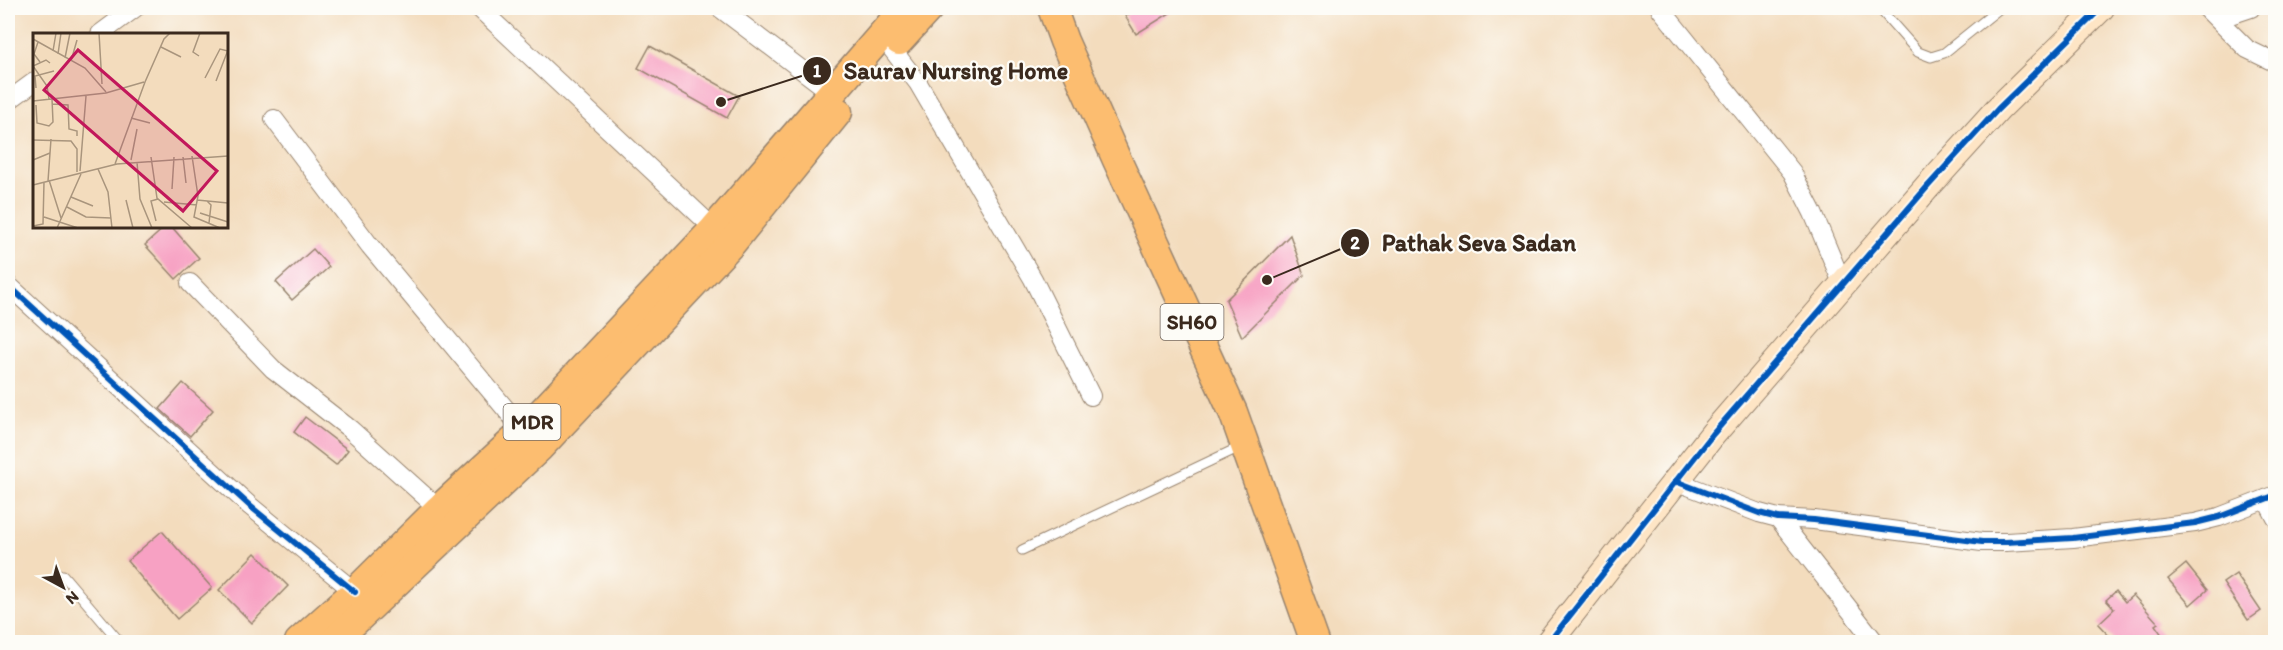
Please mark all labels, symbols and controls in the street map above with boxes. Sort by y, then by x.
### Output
inset map [33,33,228,228]
callout: Saurav Nursing Home [802,50,1081,92]
text: Saurav Nursing Home [844,56,1068,86]
text: 1 [813,60,822,82]
callout: Pathak Seva Sadan [1340,222,1588,264]
text: Pathak Seva Sadan [1382,228,1577,257]
text: 2 [1350,232,1360,254]
road number: SH60 [1160,304,1224,340]
road number: MDR [504,404,560,440]
north arrow [33,557,93,617]
text: N [62,587,83,609]

